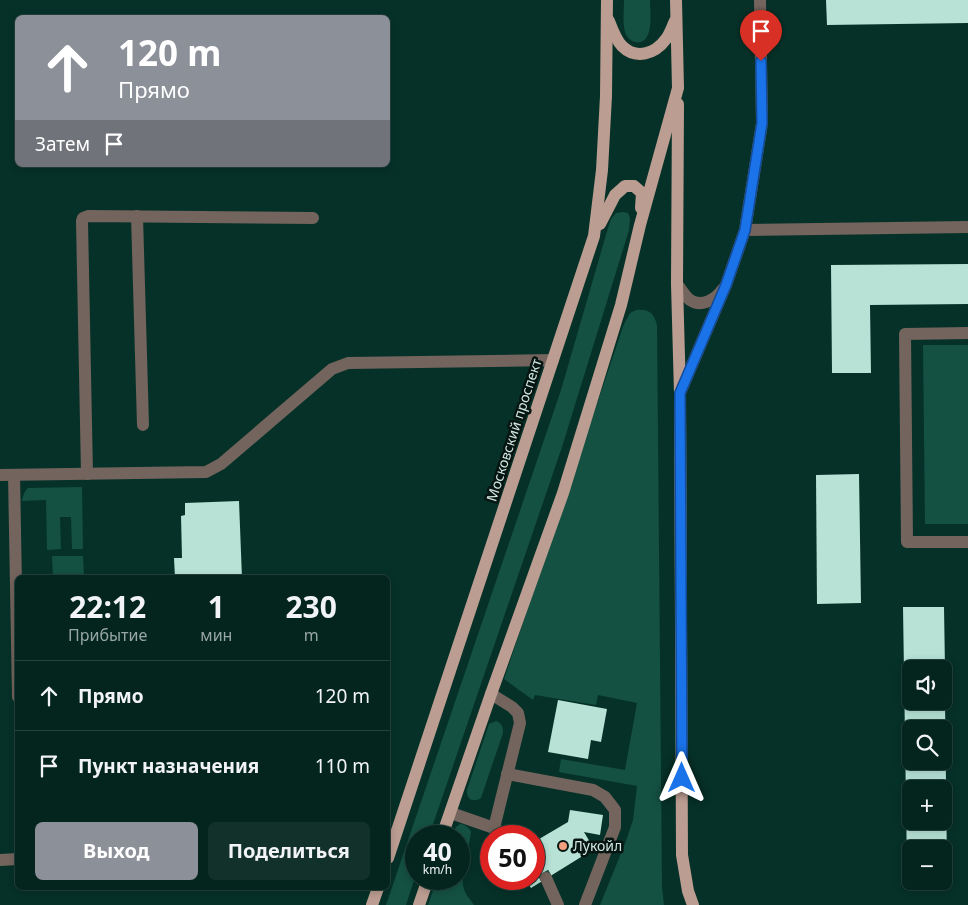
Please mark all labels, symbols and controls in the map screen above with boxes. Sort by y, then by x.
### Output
pin [740,10,782,61]
icon: arrive [747,17,775,45]
text: 120 m [118,29,221,76]
icon: ahead [35,35,100,100]
text: Прямо [118,74,190,104]
icon: arrive [100,130,128,158]
text: Затем [35,131,90,157]
street label: Московский проспект [481,356,546,504]
text: 22:12 [69,586,146,627]
text: 1 [208,586,225,627]
text: 230 [285,586,337,627]
text: Прибытие [68,624,147,646]
text: мин [200,624,232,646]
text: m [304,624,319,646]
map controls [902,660,952,890]
button: sound [902,660,952,710]
icon: ahead [35,682,63,710]
text: Прямо [78,683,144,709]
text: 120 m [315,683,370,709]
button: search [902,720,952,770]
position arrow [655,751,707,803]
icon: arrive [35,752,63,780]
text: Пункт назначения [78,753,259,779]
text: 110 m [315,753,370,779]
button: + [902,780,952,830]
button: Выход [35,822,198,880]
button: Поделиться [208,822,370,880]
speed limit sign: 50 [480,825,545,890]
text: 40 [423,834,452,868]
place label: Лукойл [573,836,622,855]
marker: Лукойл [557,840,569,852]
button: − [902,840,952,890]
text: km/h [423,861,452,878]

